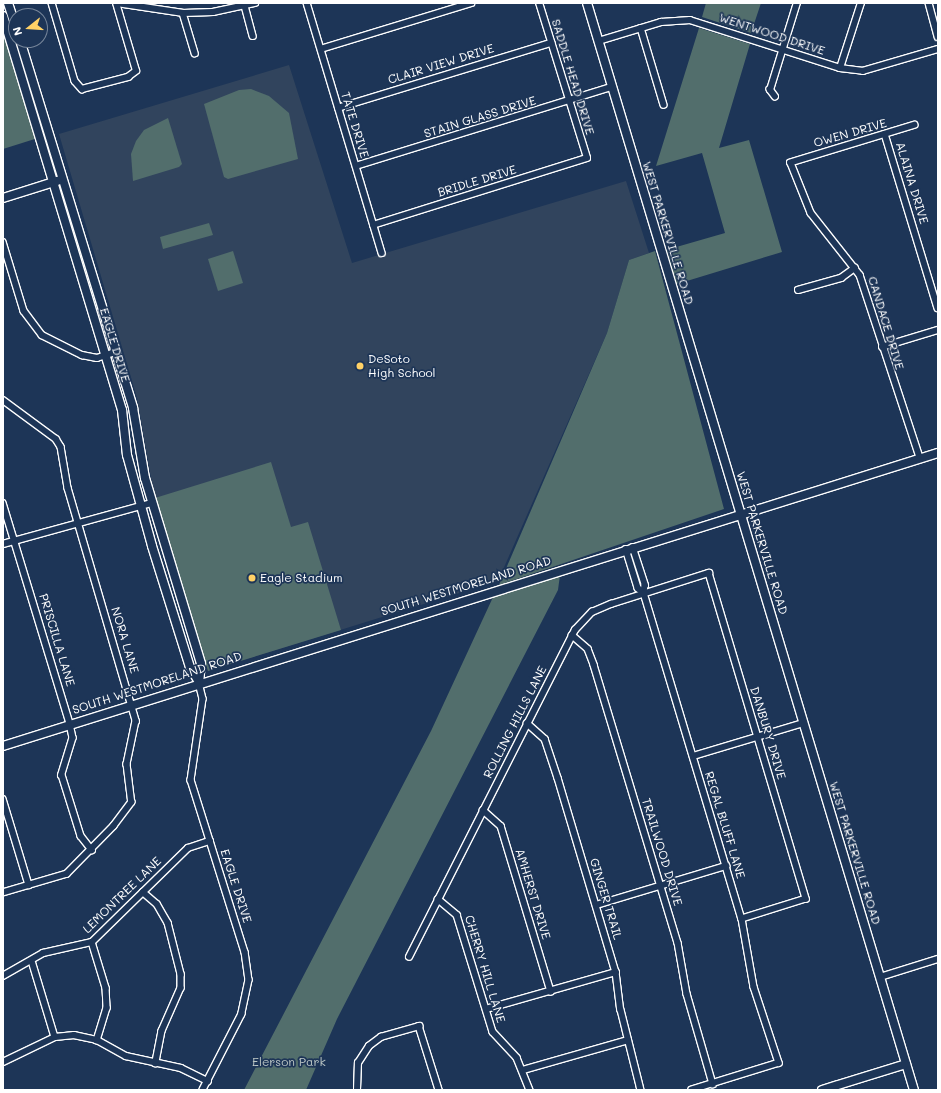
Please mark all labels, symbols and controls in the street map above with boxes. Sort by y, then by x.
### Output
north arrow [8,8,48,48]
street label: WENTWOOD DRIVE [717,10,827,58]
street label: SADDLE HEAD DRIVE [549,17,597,137]
text: N [9,25,25,38]
street label: CLAIR VIEW DRIVE [386,41,496,87]
street label: TATE DRIVE [338,90,372,160]
street label: STAIN GLASS DRIVE [422,93,538,141]
street label: OWEN DRIVE [812,116,888,150]
street label: ALAINA DRIVE [893,140,931,226]
street label: WEST PARKERVILLE ROAD [639,160,697,306]
street label: BRIDLE DRIVE [436,162,518,200]
street label: CANDACE DRIVE [865,275,907,371]
street label: EAGLE DRIVE [97,306,133,384]
place label: DeSoto High School [368,352,436,380]
marker: DeSoto High School [355,361,365,371]
street label: WEST PARKERVILLE ROAD [733,470,791,616]
street label: SOUTH WESTMORELAND ROAD [379,553,553,619]
place label: Eagle Stadium [260,571,343,585]
marker: Eagle Stadium [247,573,257,583]
street label: PRISCILLA LANE [36,592,78,688]
street label: NORA LANE [108,605,142,675]
street label: SOUTH WESTMORELAND ROAD [71,649,243,717]
street label: ROLLING HILLS LANE [480,663,550,781]
street label: DANBURY DRIVE [747,685,789,781]
street label: REGAL BLUFF LANE [702,770,748,880]
street label: WEST PARKERVILLE ROAD [826,780,884,926]
street label: TRAILWOOD DRIVE [639,797,685,907]
street label: EAGLE DRIVE [217,847,255,925]
street label: AMHERST DRIVE [512,847,554,941]
street label: LEMONTREE LANE [80,854,164,936]
street label: GINGER TRAIL [587,856,625,942]
street label: CHERRY HILL LANE [462,913,508,1025]
park label: Elerson Park [252,1055,326,1069]

